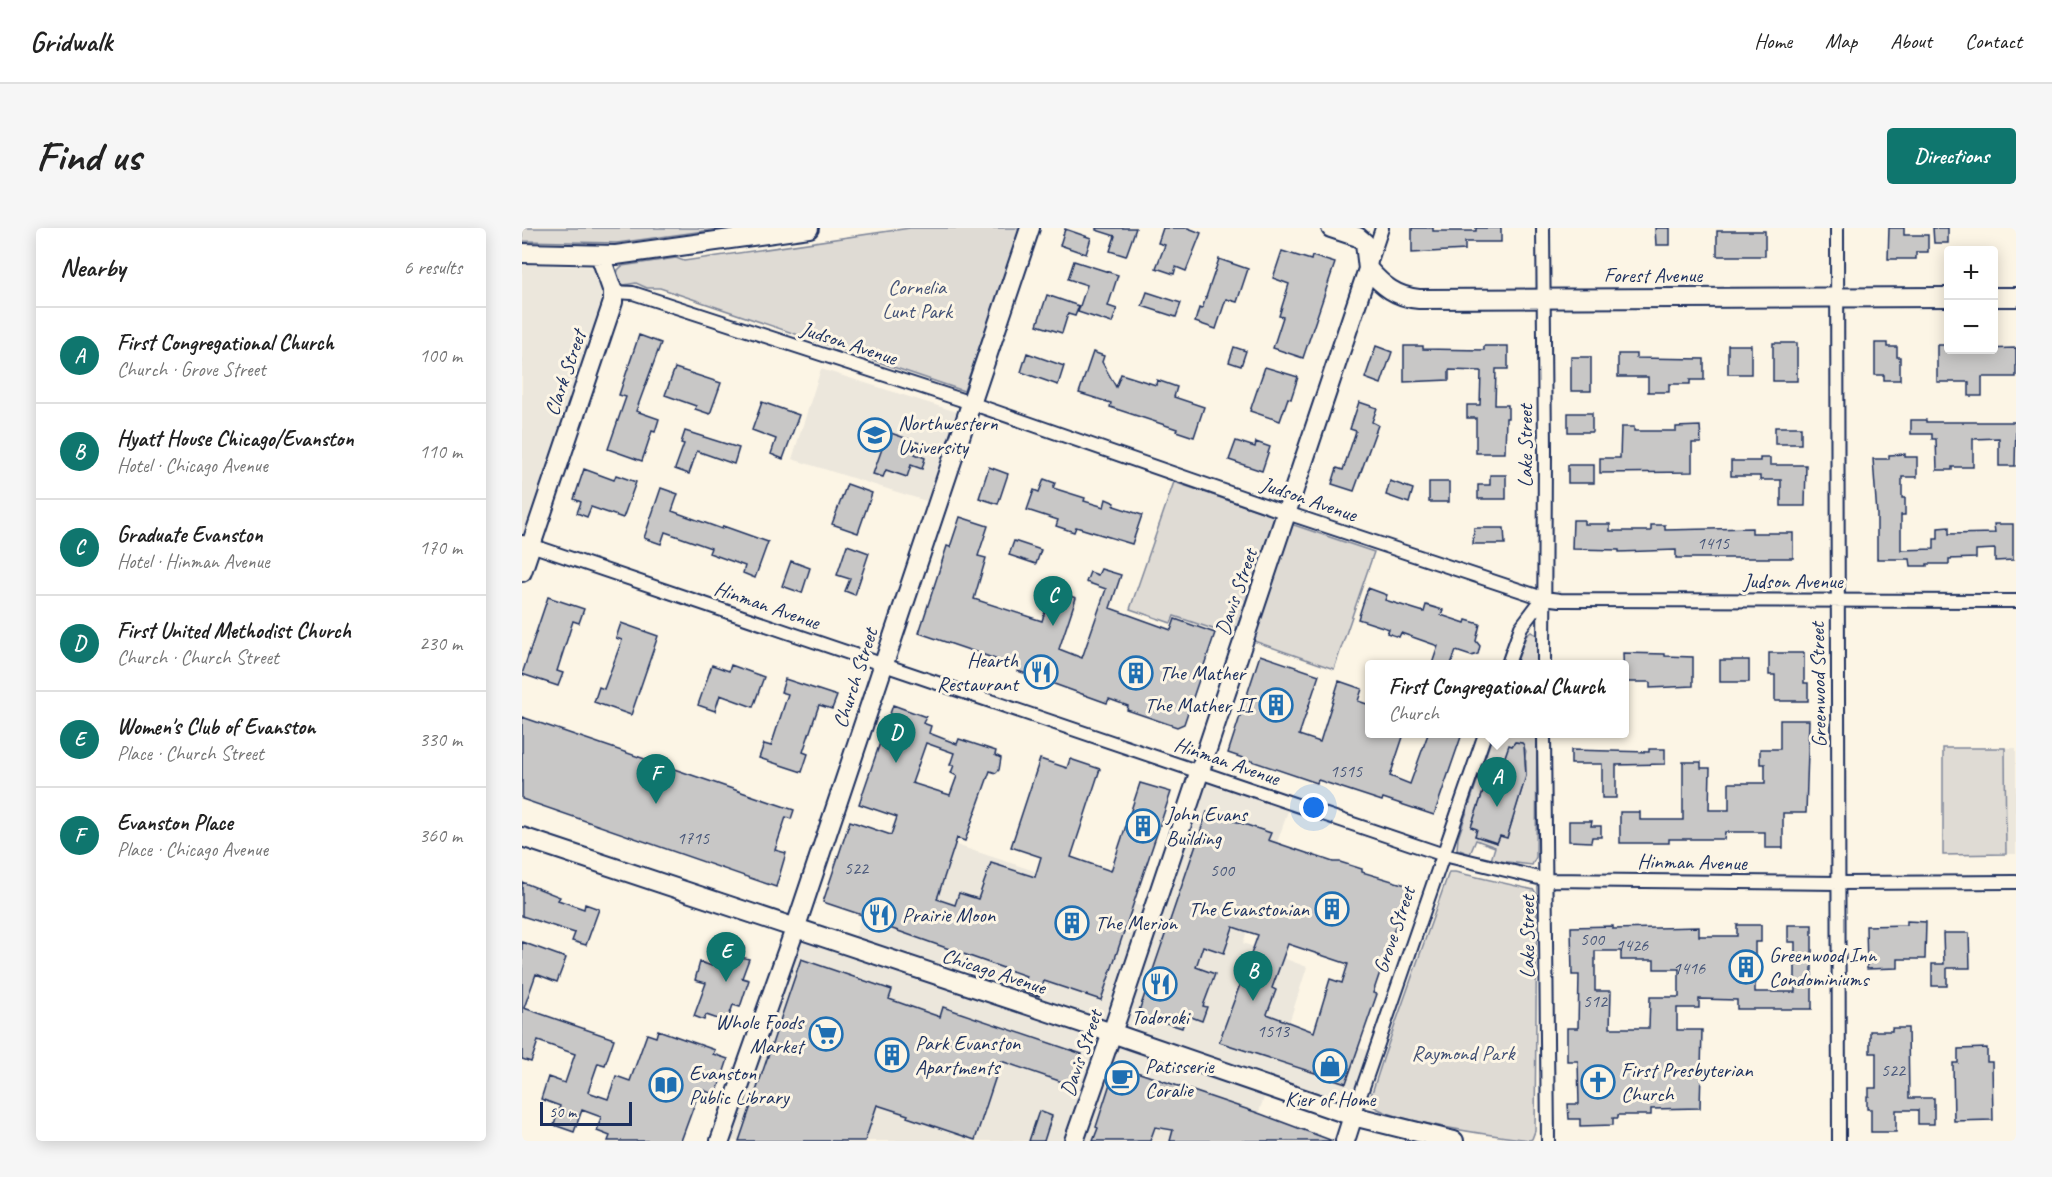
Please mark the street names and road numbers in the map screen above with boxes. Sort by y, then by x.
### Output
street label: Forest Avenue [1604,262,1703,288]
street label: Judson Avenue [797,315,901,371]
street label: Clark Street [538,324,593,419]
street label: Lake Street [1512,402,1538,488]
street label: Judson Avenue [1257,470,1361,528]
street label: Davis Street [1209,544,1263,638]
street label: Judson Avenue [1742,568,1844,594]
street label: Hinman Avenue [711,575,824,635]
street label: Greenwood Street [1804,620,1832,748]
street label: Church Street [827,623,884,731]
street label: Hinman Avenue [1171,731,1284,791]
street label: Hinman Avenue [1637,848,1748,876]
street label: Grove Street [1367,882,1422,976]
street label: Lake Street [1514,893,1540,979]
street label: Chicago Avenue [939,942,1050,1000]
street label: Davis Street [1054,1005,1108,1099]

